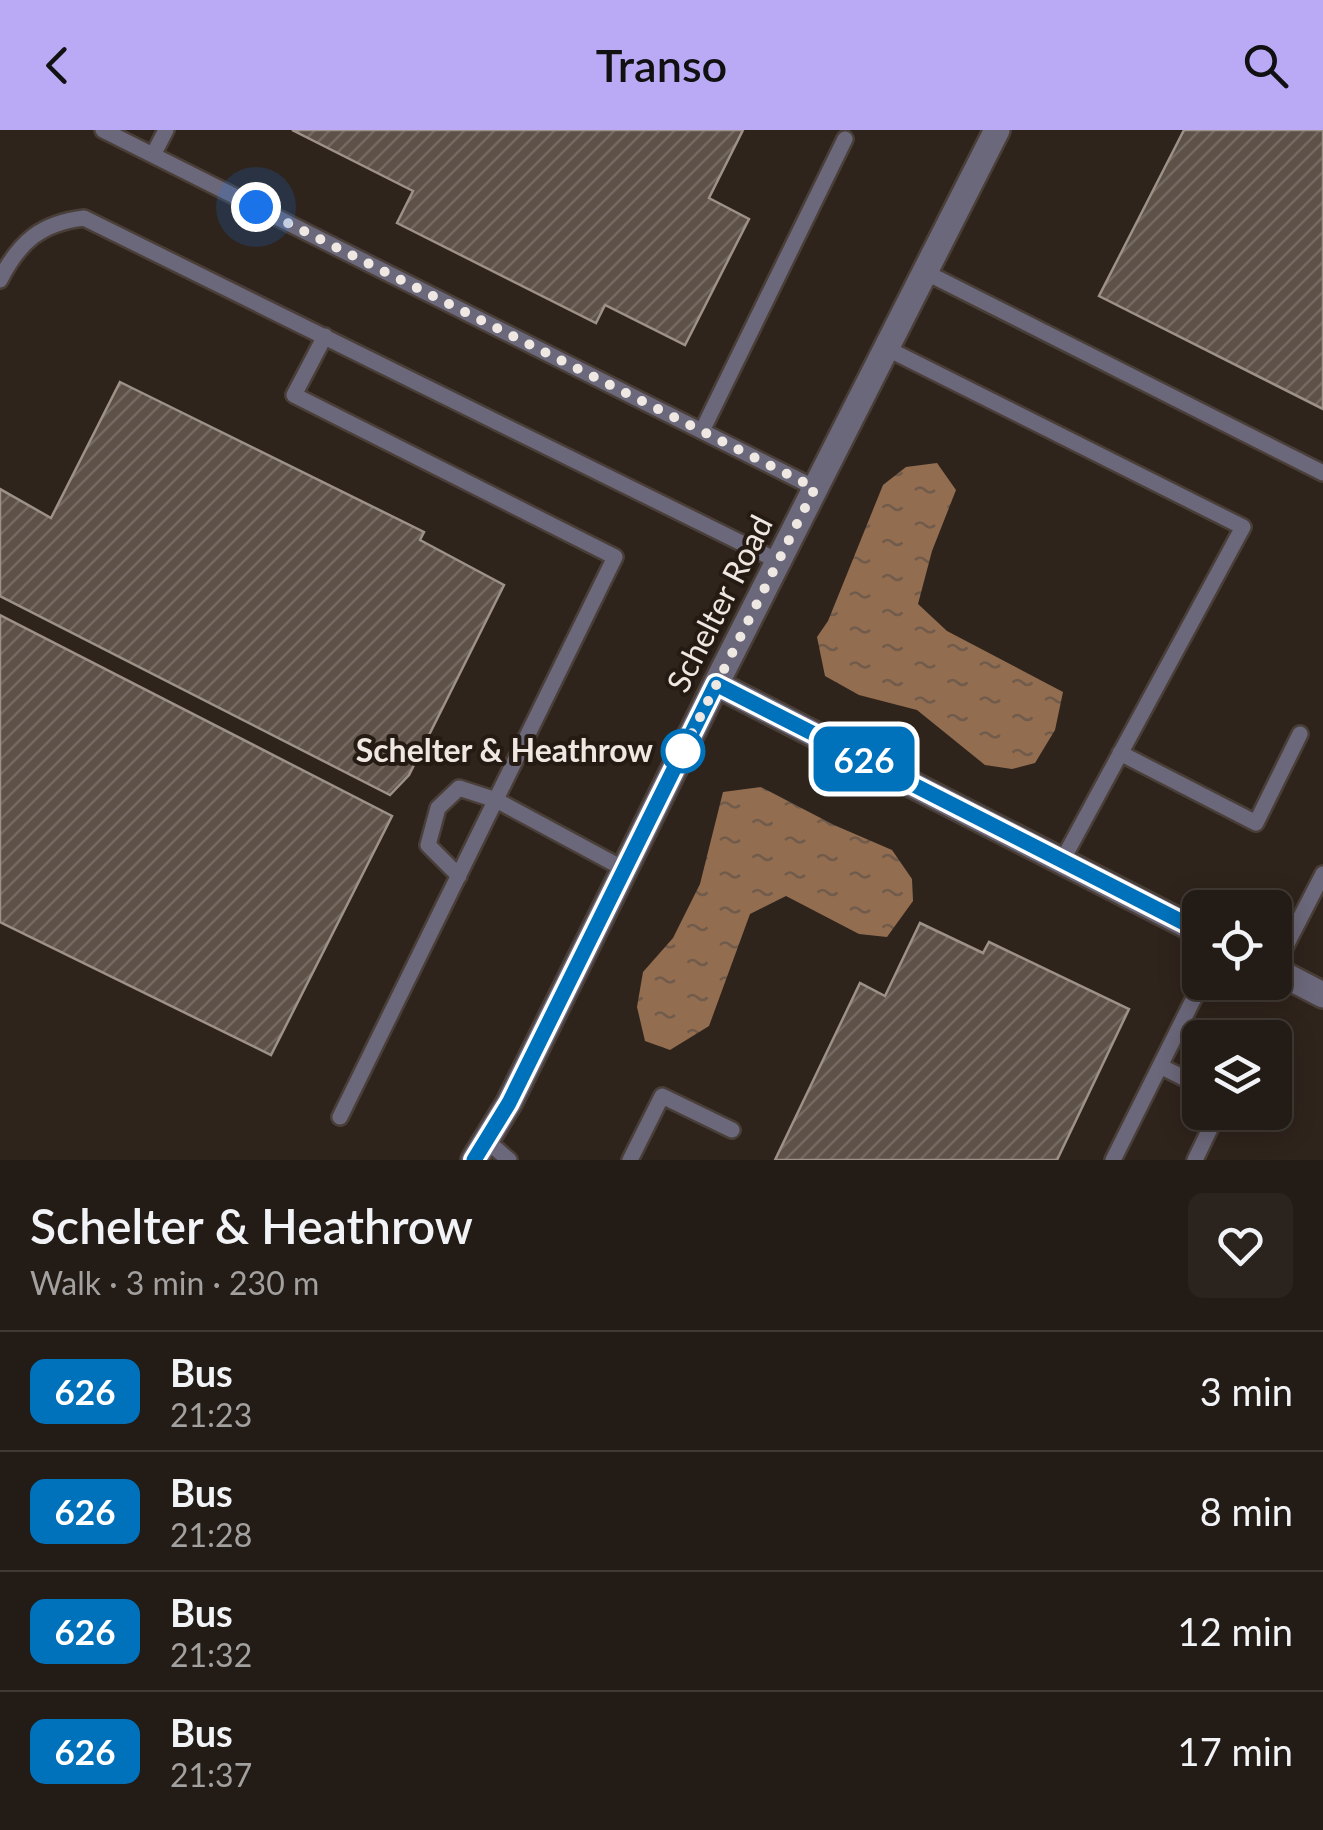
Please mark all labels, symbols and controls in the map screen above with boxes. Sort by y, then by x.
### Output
icon: back [30,38,85,93]
text: Transo [596,38,727,92]
icon: search [1238,38,1293,93]
your location [231,182,281,232]
street label: Schelter Road [657,508,780,698]
line badge: 626 [806,726,922,792]
place label: Schelter & Heathrow [356,730,653,769]
marker: Schelter & Heathrow [662,730,704,772]
text: 626 [834,738,894,780]
map controls [1182,890,1292,1130]
button: locate [1182,890,1292,1000]
button: layers [1182,1020,1292,1130]
button: heart [1188,1193,1293,1298]
text: Schelter & Heathrow [30,1197,473,1254]
text: Walk · 3 min · 230 m [30,1263,319,1302]
text: Bus [170,1349,233,1395]
text: 3 min [1200,1368,1293,1414]
text: 626 [55,1370,115,1412]
text: 21:23 [170,1395,252,1434]
text: Bus [170,1469,233,1515]
text: 8 min [1200,1488,1293,1534]
text: 626 [55,1490,115,1532]
text: 21:28 [170,1515,252,1554]
text: Bus [170,1589,233,1635]
text: 12 min [1178,1608,1293,1654]
text: 626 [55,1610,115,1652]
text: 21:32 [170,1635,252,1674]
text: Bus [170,1709,233,1755]
text: 17 min [1178,1728,1293,1774]
text: 626 [55,1730,115,1772]
text: 21:37 [170,1755,252,1794]

